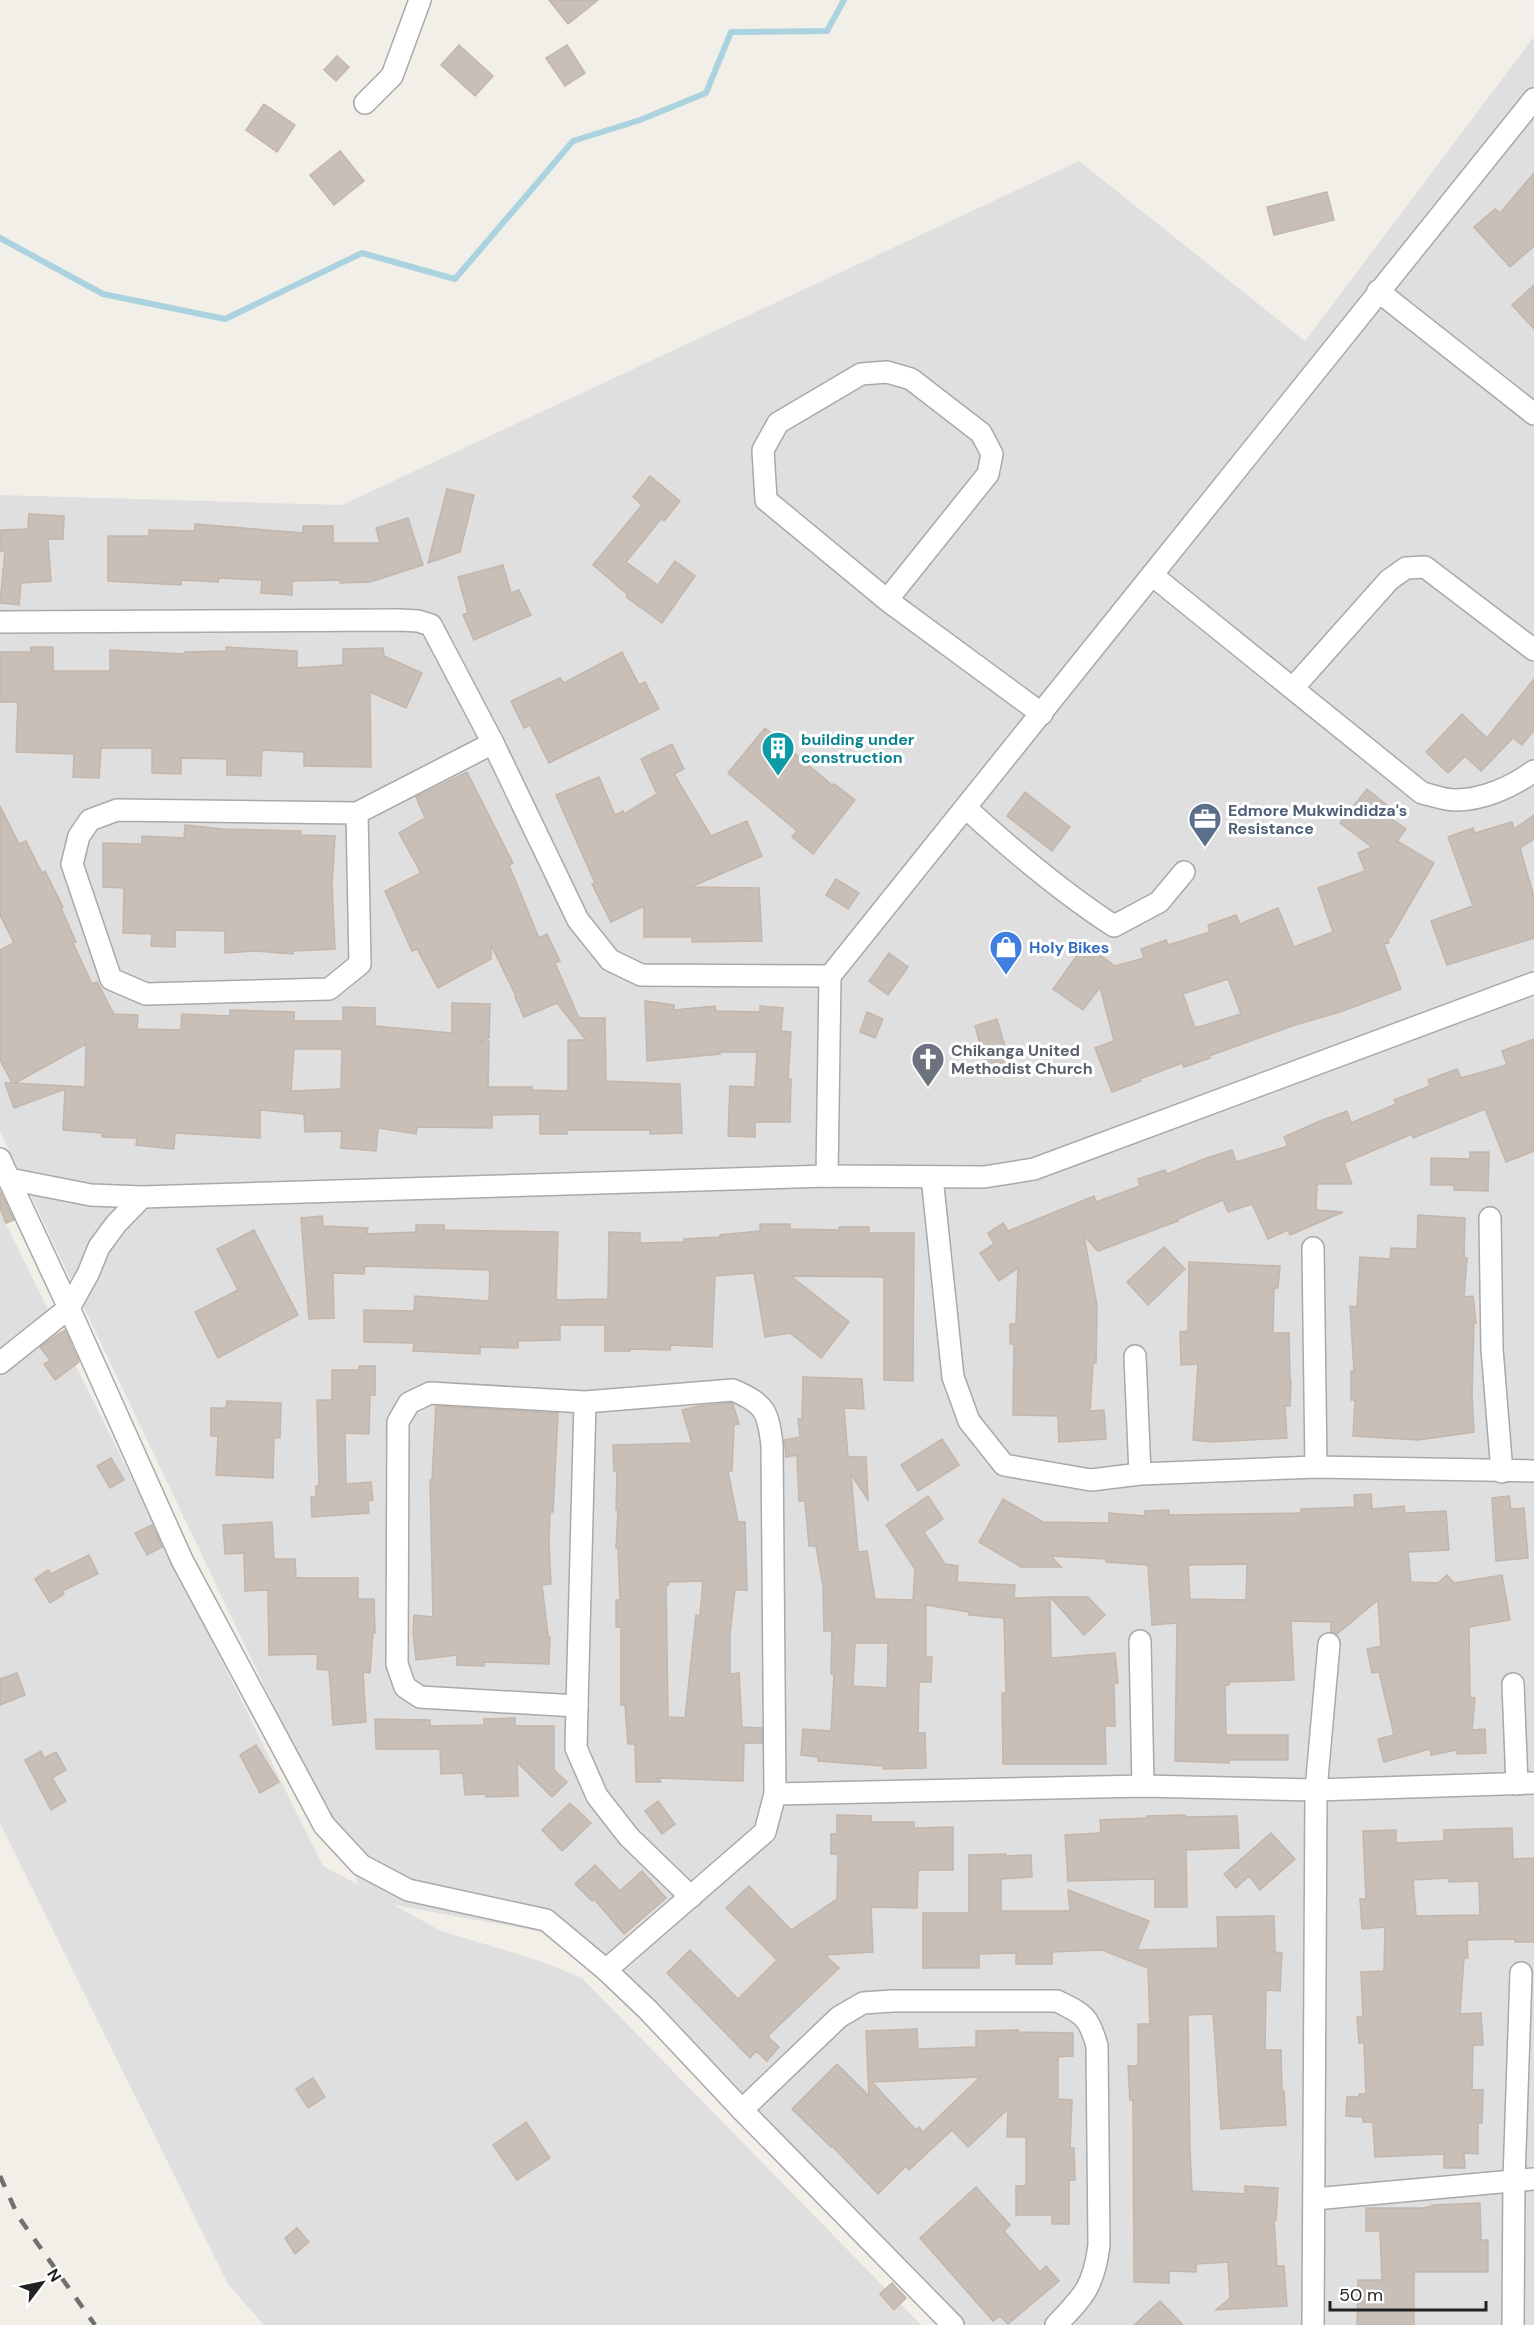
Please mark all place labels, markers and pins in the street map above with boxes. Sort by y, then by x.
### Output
place label: building under construction [801,729,915,768]
building icon: building under construction [760,730,796,777]
place label: Edmore Mukwindidza's Resistance [1228,800,1407,839]
office icon: Edmore Mukwindidza's Resistance [1187,801,1223,848]
shop icon: Holy Bikes [988,929,1024,976]
place label: Holy Bikes [1029,937,1109,958]
place label: Chikanga United Methodist Church [951,1040,1093,1079]
church icon: Chikanga United Methodist Church [910,1041,946,1088]

